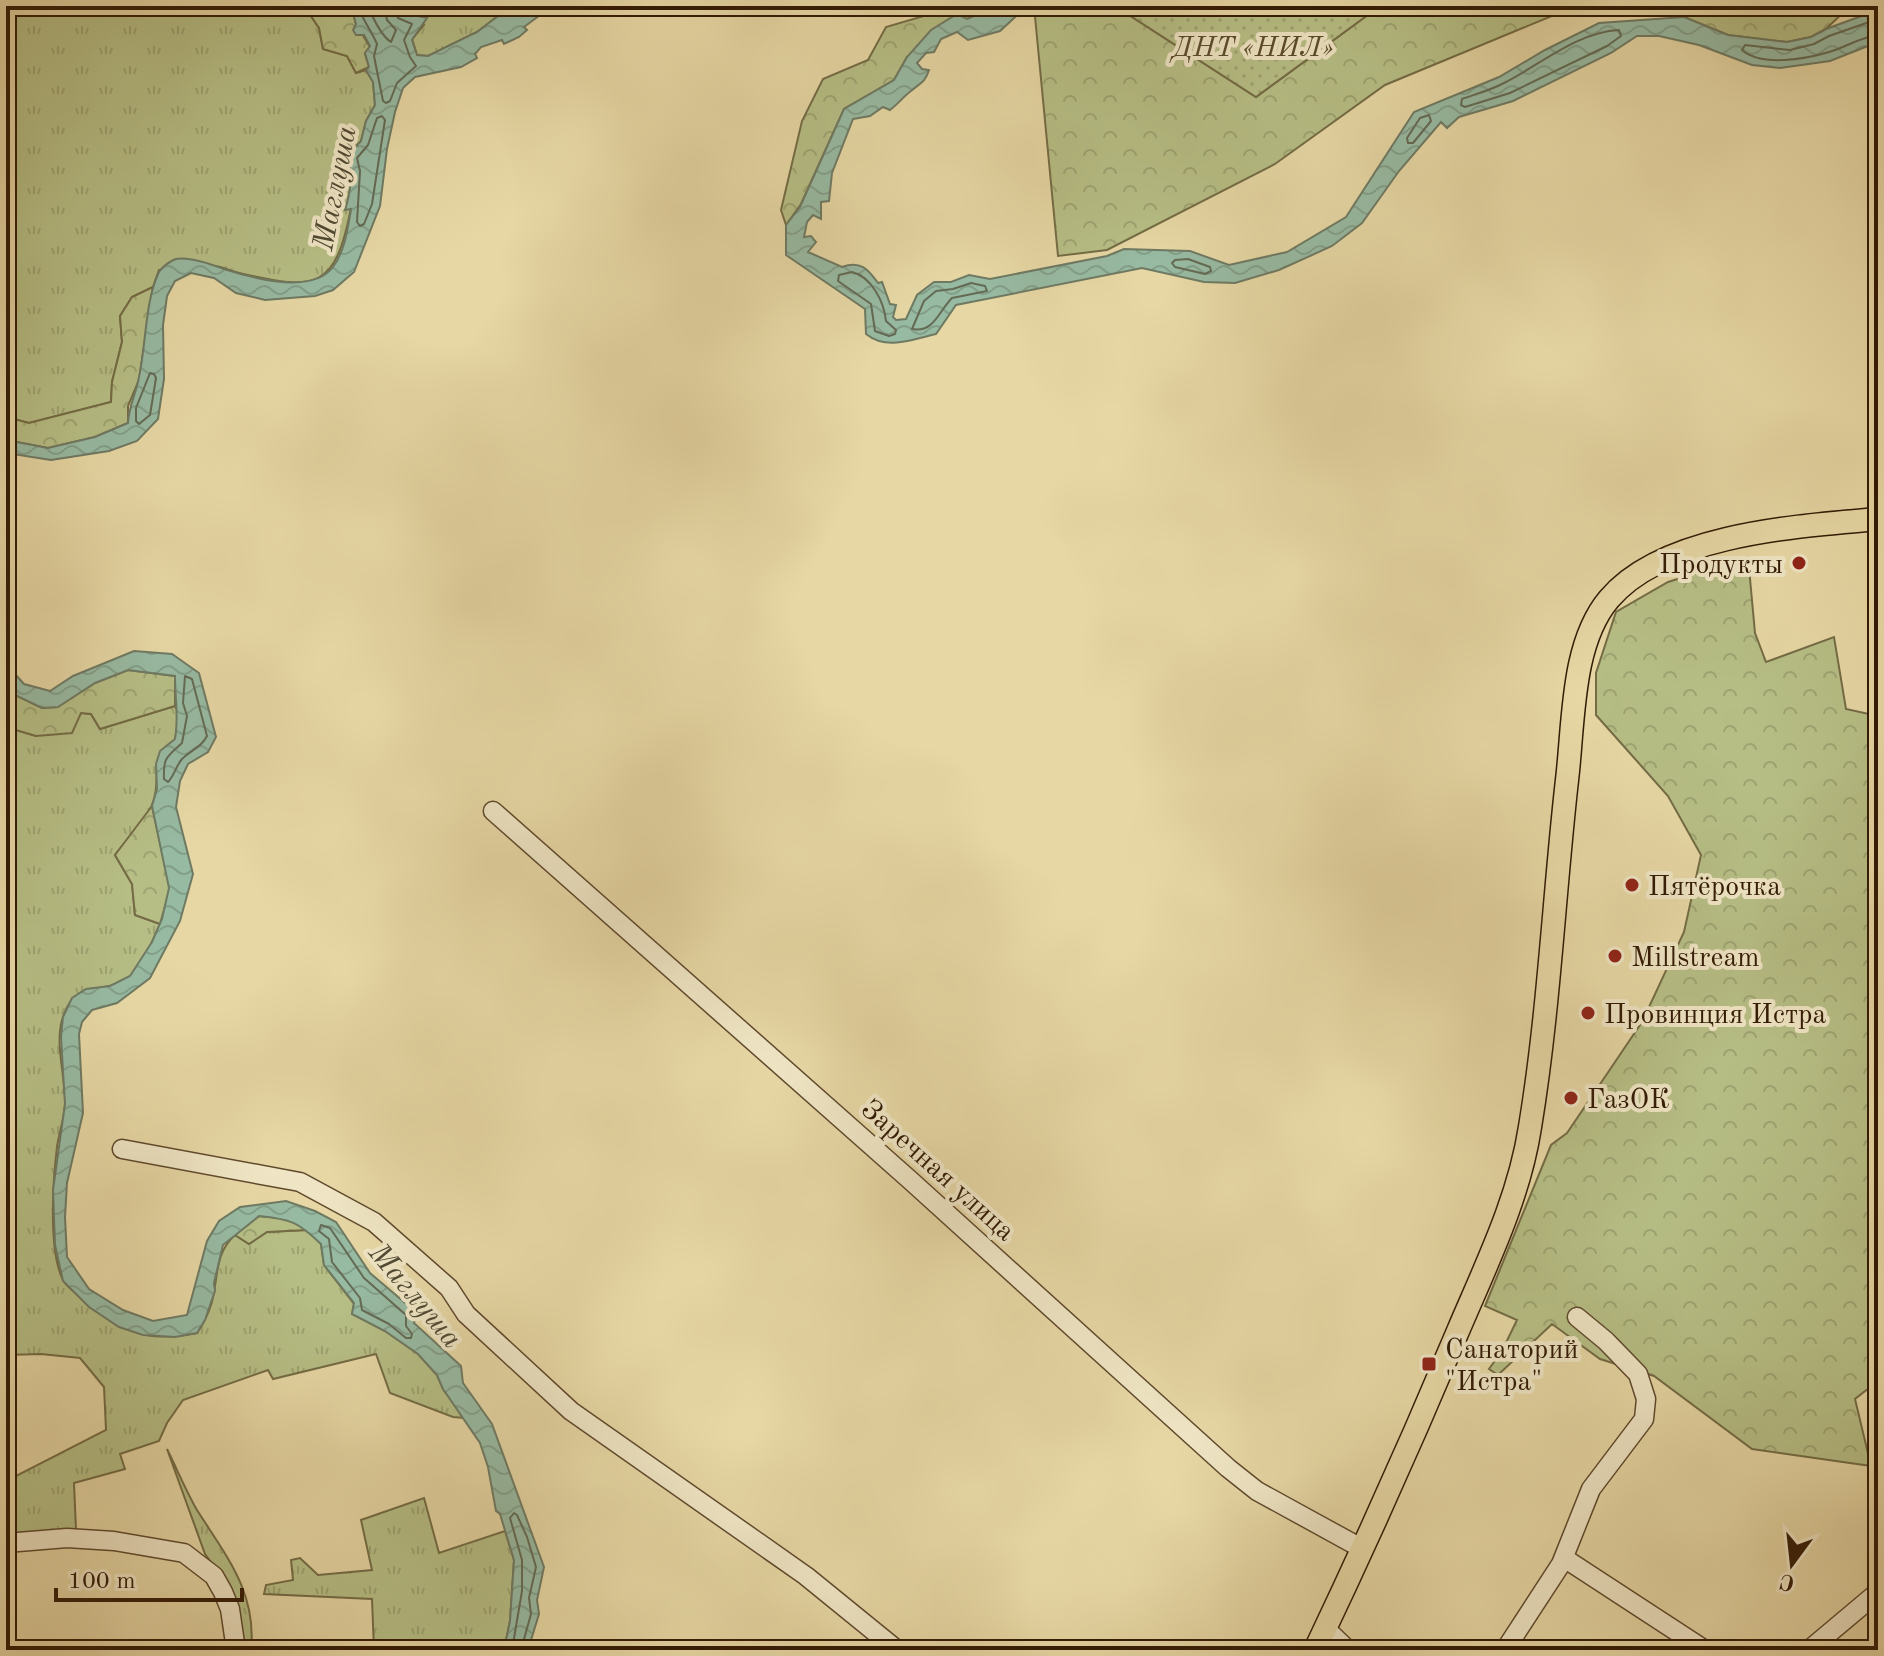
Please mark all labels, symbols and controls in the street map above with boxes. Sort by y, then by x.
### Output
park label: ДНТ «НИЛ» [1169,35,1334,63]
water label: Маглуша [309,123,363,254]
place label: Продукты [1659,552,1783,580]
marker: Продукты [1790,554,1808,572]
place label: Пятёрочка [1648,874,1781,902]
marker: Пятёрочка [1623,876,1641,894]
place label: Millstream [1631,945,1760,973]
marker: Millstream [1606,947,1624,965]
place label: Провинция Истра [1604,1002,1827,1030]
marker: Провинция Истра [1579,1004,1597,1022]
place label: ГазОК [1587,1087,1670,1115]
marker: ГазОК [1562,1089,1580,1107]
street label: Заречная улица [855,1095,1019,1247]
water label: Маглуша [362,1237,467,1354]
place label: Санаторий "Истра" [1445,1337,1579,1397]
marker: Санаторий "Истра" [1420,1355,1438,1373]
north arrow [1752,1524,1832,1604]
scale bar [56,1552,242,1602]
text: С [1777,1569,1797,1594]
text: 100 m [68,1570,136,1594]

